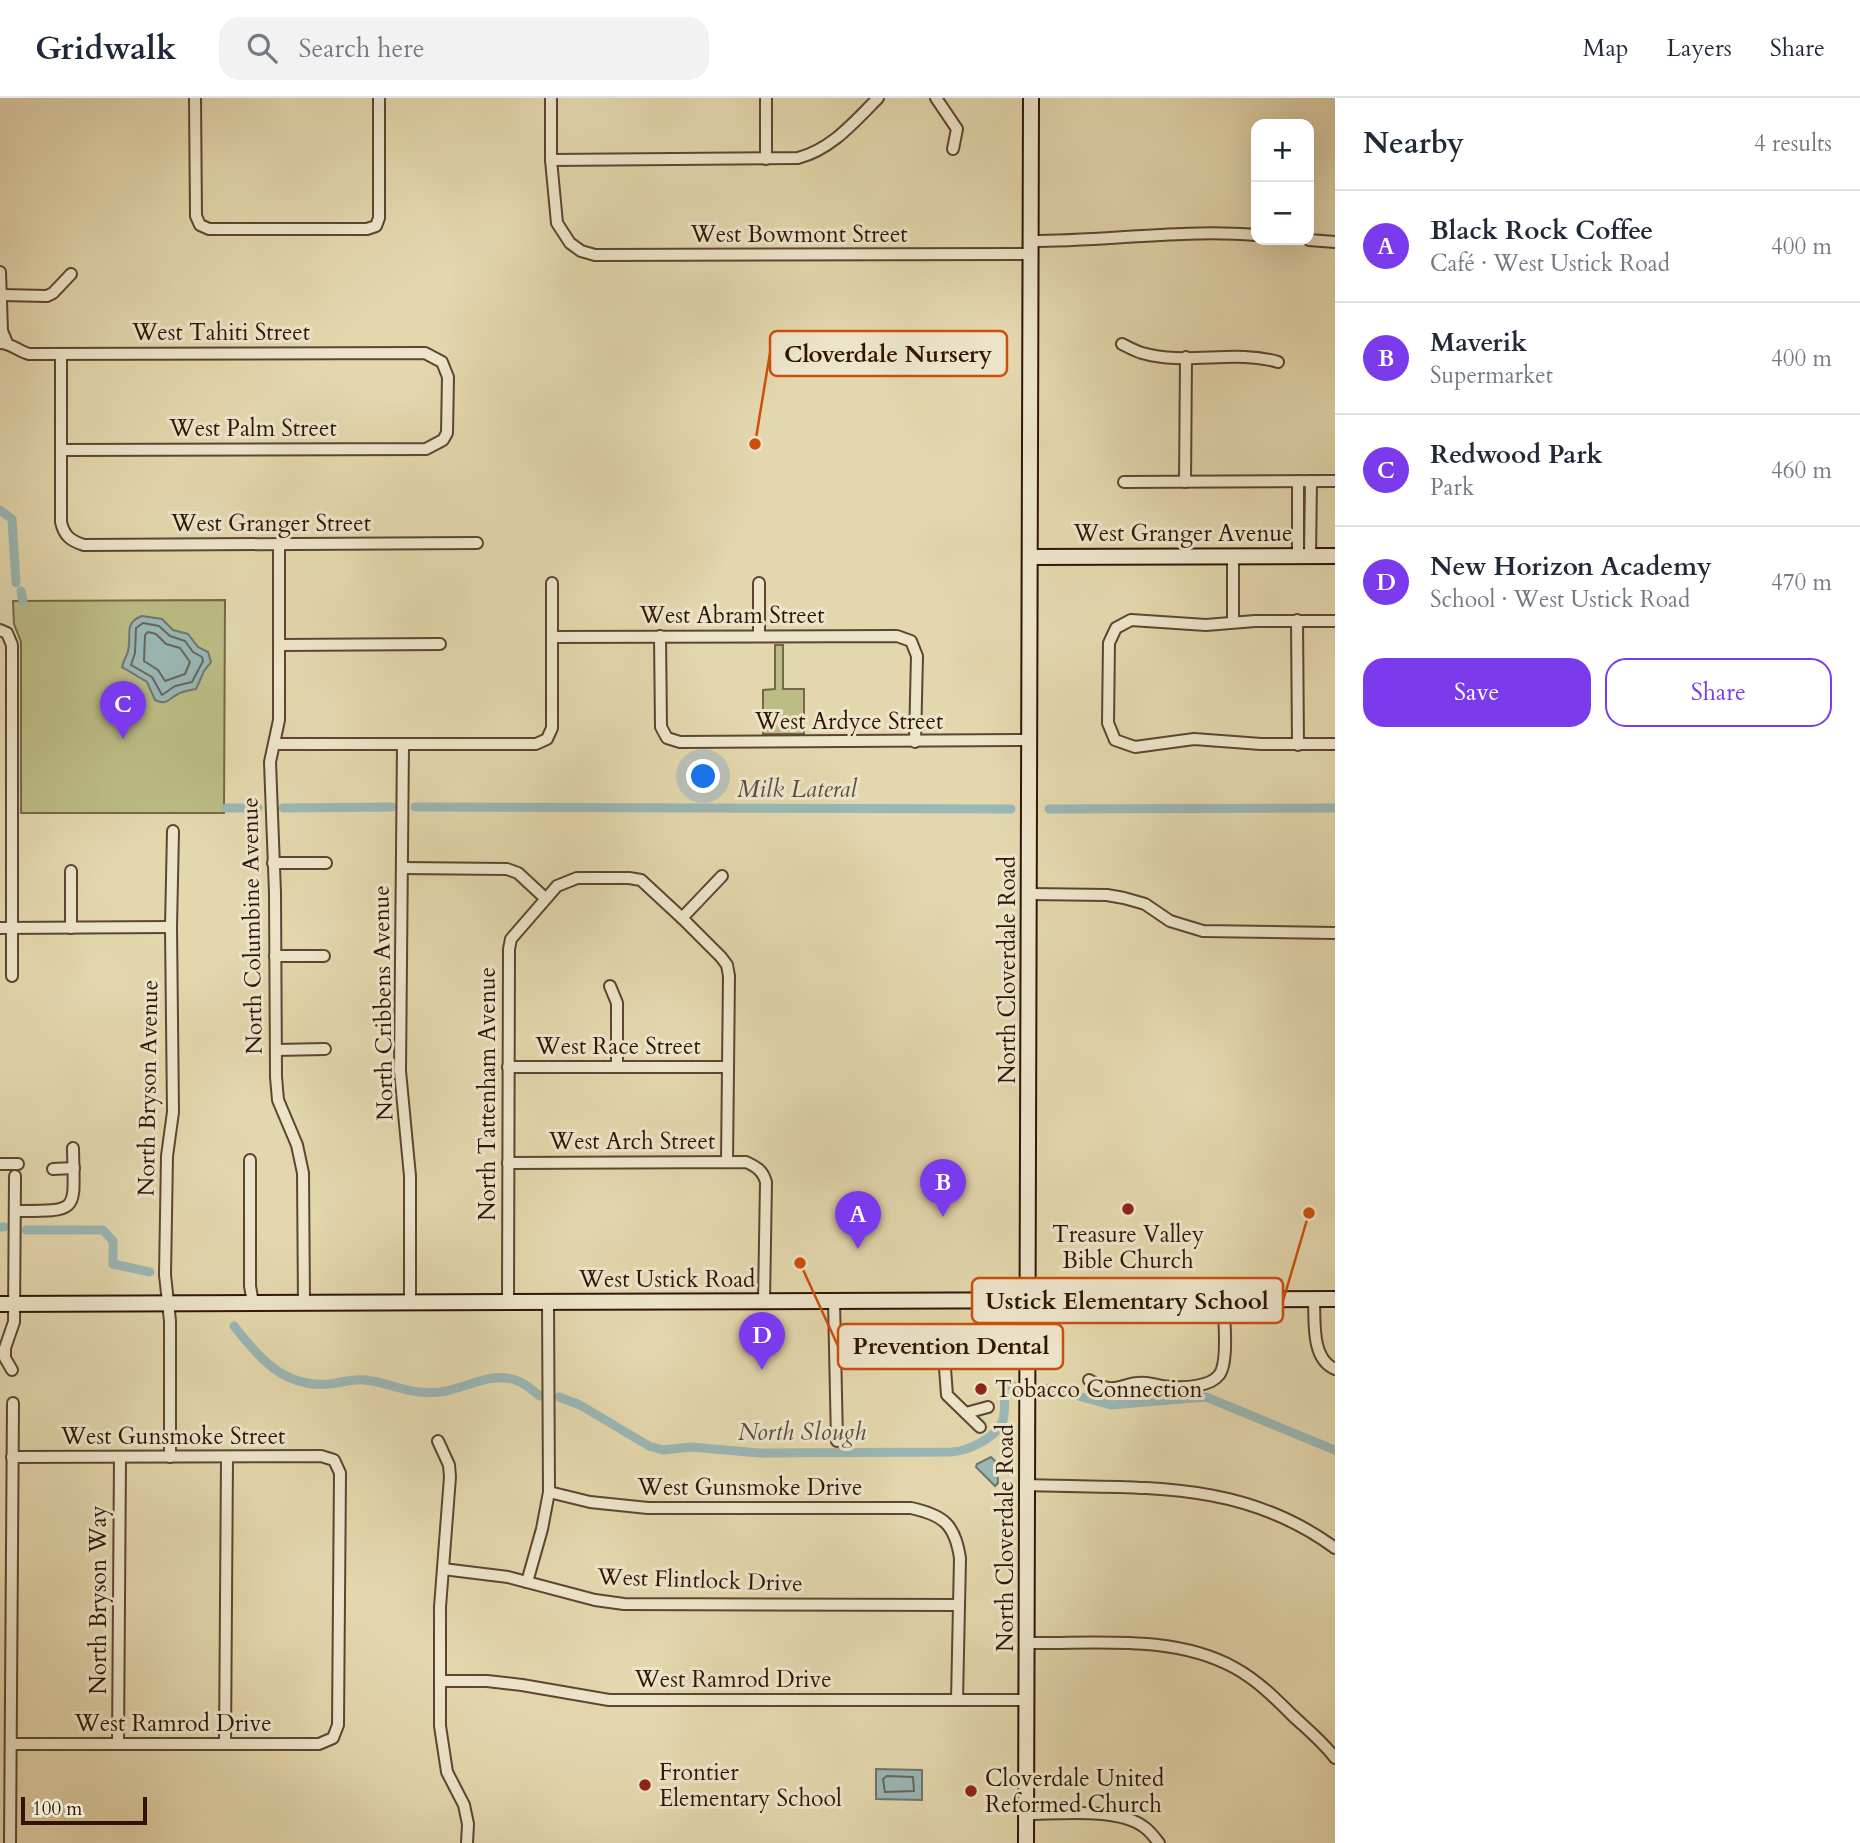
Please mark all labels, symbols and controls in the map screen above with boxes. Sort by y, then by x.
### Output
search box [219,17,709,80]
text: Gridwalk [35,26,177,71]
icon: search [243,29,281,67]
text: Search here [299,31,425,66]
text: Map [1583,32,1629,65]
text: Layers [1667,32,1732,65]
text: Share [1770,32,1825,65]
map controls [1251,119,1314,245]
button: + [1251,119,1314,182]
text: Nearby [1363,123,1464,164]
text: 4 results [1754,128,1832,159]
button: − [1251,182,1314,245]
text: Black Rock Coffee [1430,213,1653,248]
street label: West Bowmont Street [689,219,908,250]
text: A [1377,231,1395,262]
text: 400 m [1771,231,1832,262]
text: Café · West Ustick Road [1430,248,1670,279]
street label: West Tahiti Street [131,317,310,348]
text: Maverik [1430,325,1527,360]
callout: Cloverdale Nursery [770,331,1007,376]
text: Cloverdale Nursery [784,338,992,371]
text: B [1378,343,1394,374]
text: 400 m [1771,343,1832,374]
text: Supermarket [1430,360,1553,391]
street label: West Palm Street [168,413,337,444]
text: Redwood Park [1430,437,1603,472]
text: C [1377,455,1395,486]
text: 460 m [1771,455,1832,486]
text: Park [1430,472,1474,503]
street label: West Granger Street [170,508,371,539]
street label: West Granger Avenue [1072,518,1293,549]
text: New Horizon Academy [1430,549,1712,584]
text: D [1376,567,1396,598]
text: 470 m [1771,567,1832,598]
text: School · West Ustick Road [1430,584,1690,615]
street label: West Abram Street [639,600,824,631]
button: Save [1363,658,1591,727]
button: Share [1605,658,1832,727]
pin: C [100,681,146,739]
street label: West Ardyce Street [754,706,943,737]
your location [686,759,720,793]
water label: Milk Lateral [737,773,858,806]
street label: North Columbine Avenue [234,797,270,1055]
street label: North Cloverdale Road [992,855,1023,1084]
street label: North Cribbens Avenue [365,885,401,1121]
street label: North Tattenham Avenue [472,967,503,1221]
street label: North Bryson Avenue [131,979,165,1197]
street label: West Race Street [534,1031,701,1062]
street label: West Arch Street [548,1126,715,1157]
pin: B [920,1159,966,1217]
pin: A [835,1191,881,1249]
marker: Treasure Valley Bible Church [1120,1201,1136,1217]
place label: Treasure Valley Bible Church [1052,1219,1204,1276]
street label: West Ustick Road [578,1264,756,1295]
callout: Ustick Elementary School [972,1278,1283,1323]
text: Ustick Elementary School [985,1285,1269,1318]
pin: D [739,1312,785,1370]
callout: Prevention Dental [838,1324,1063,1369]
text: Prevention Dental [853,1330,1049,1363]
place label: Tobacco Connection [995,1374,1203,1405]
marker: Tobacco Connection [973,1381,989,1397]
water label: North Slough [738,1416,867,1449]
street label: West Gunsmoke Street [60,1421,285,1452]
street label: North Cloverdale Road [990,1423,1021,1652]
street label: West Gunsmoke Drive [636,1472,863,1503]
street label: North Bryson Way [83,1505,114,1695]
street label: West Flintlock Drive [596,1561,803,1599]
street label: West Ramrod Drive [633,1664,832,1695]
street label: West Ramrod Drive [73,1708,272,1739]
place label: Frontier Elementary School [659,1757,842,1814]
place label: Cloverdale United Reformed Church [985,1763,1165,1820]
marker: Frontier Elementary School [637,1777,653,1793]
marker: Cloverdale United Reformed Church [963,1783,979,1799]
scale bar [21,1794,147,1826]
text: 100 m [32,1796,82,1822]

